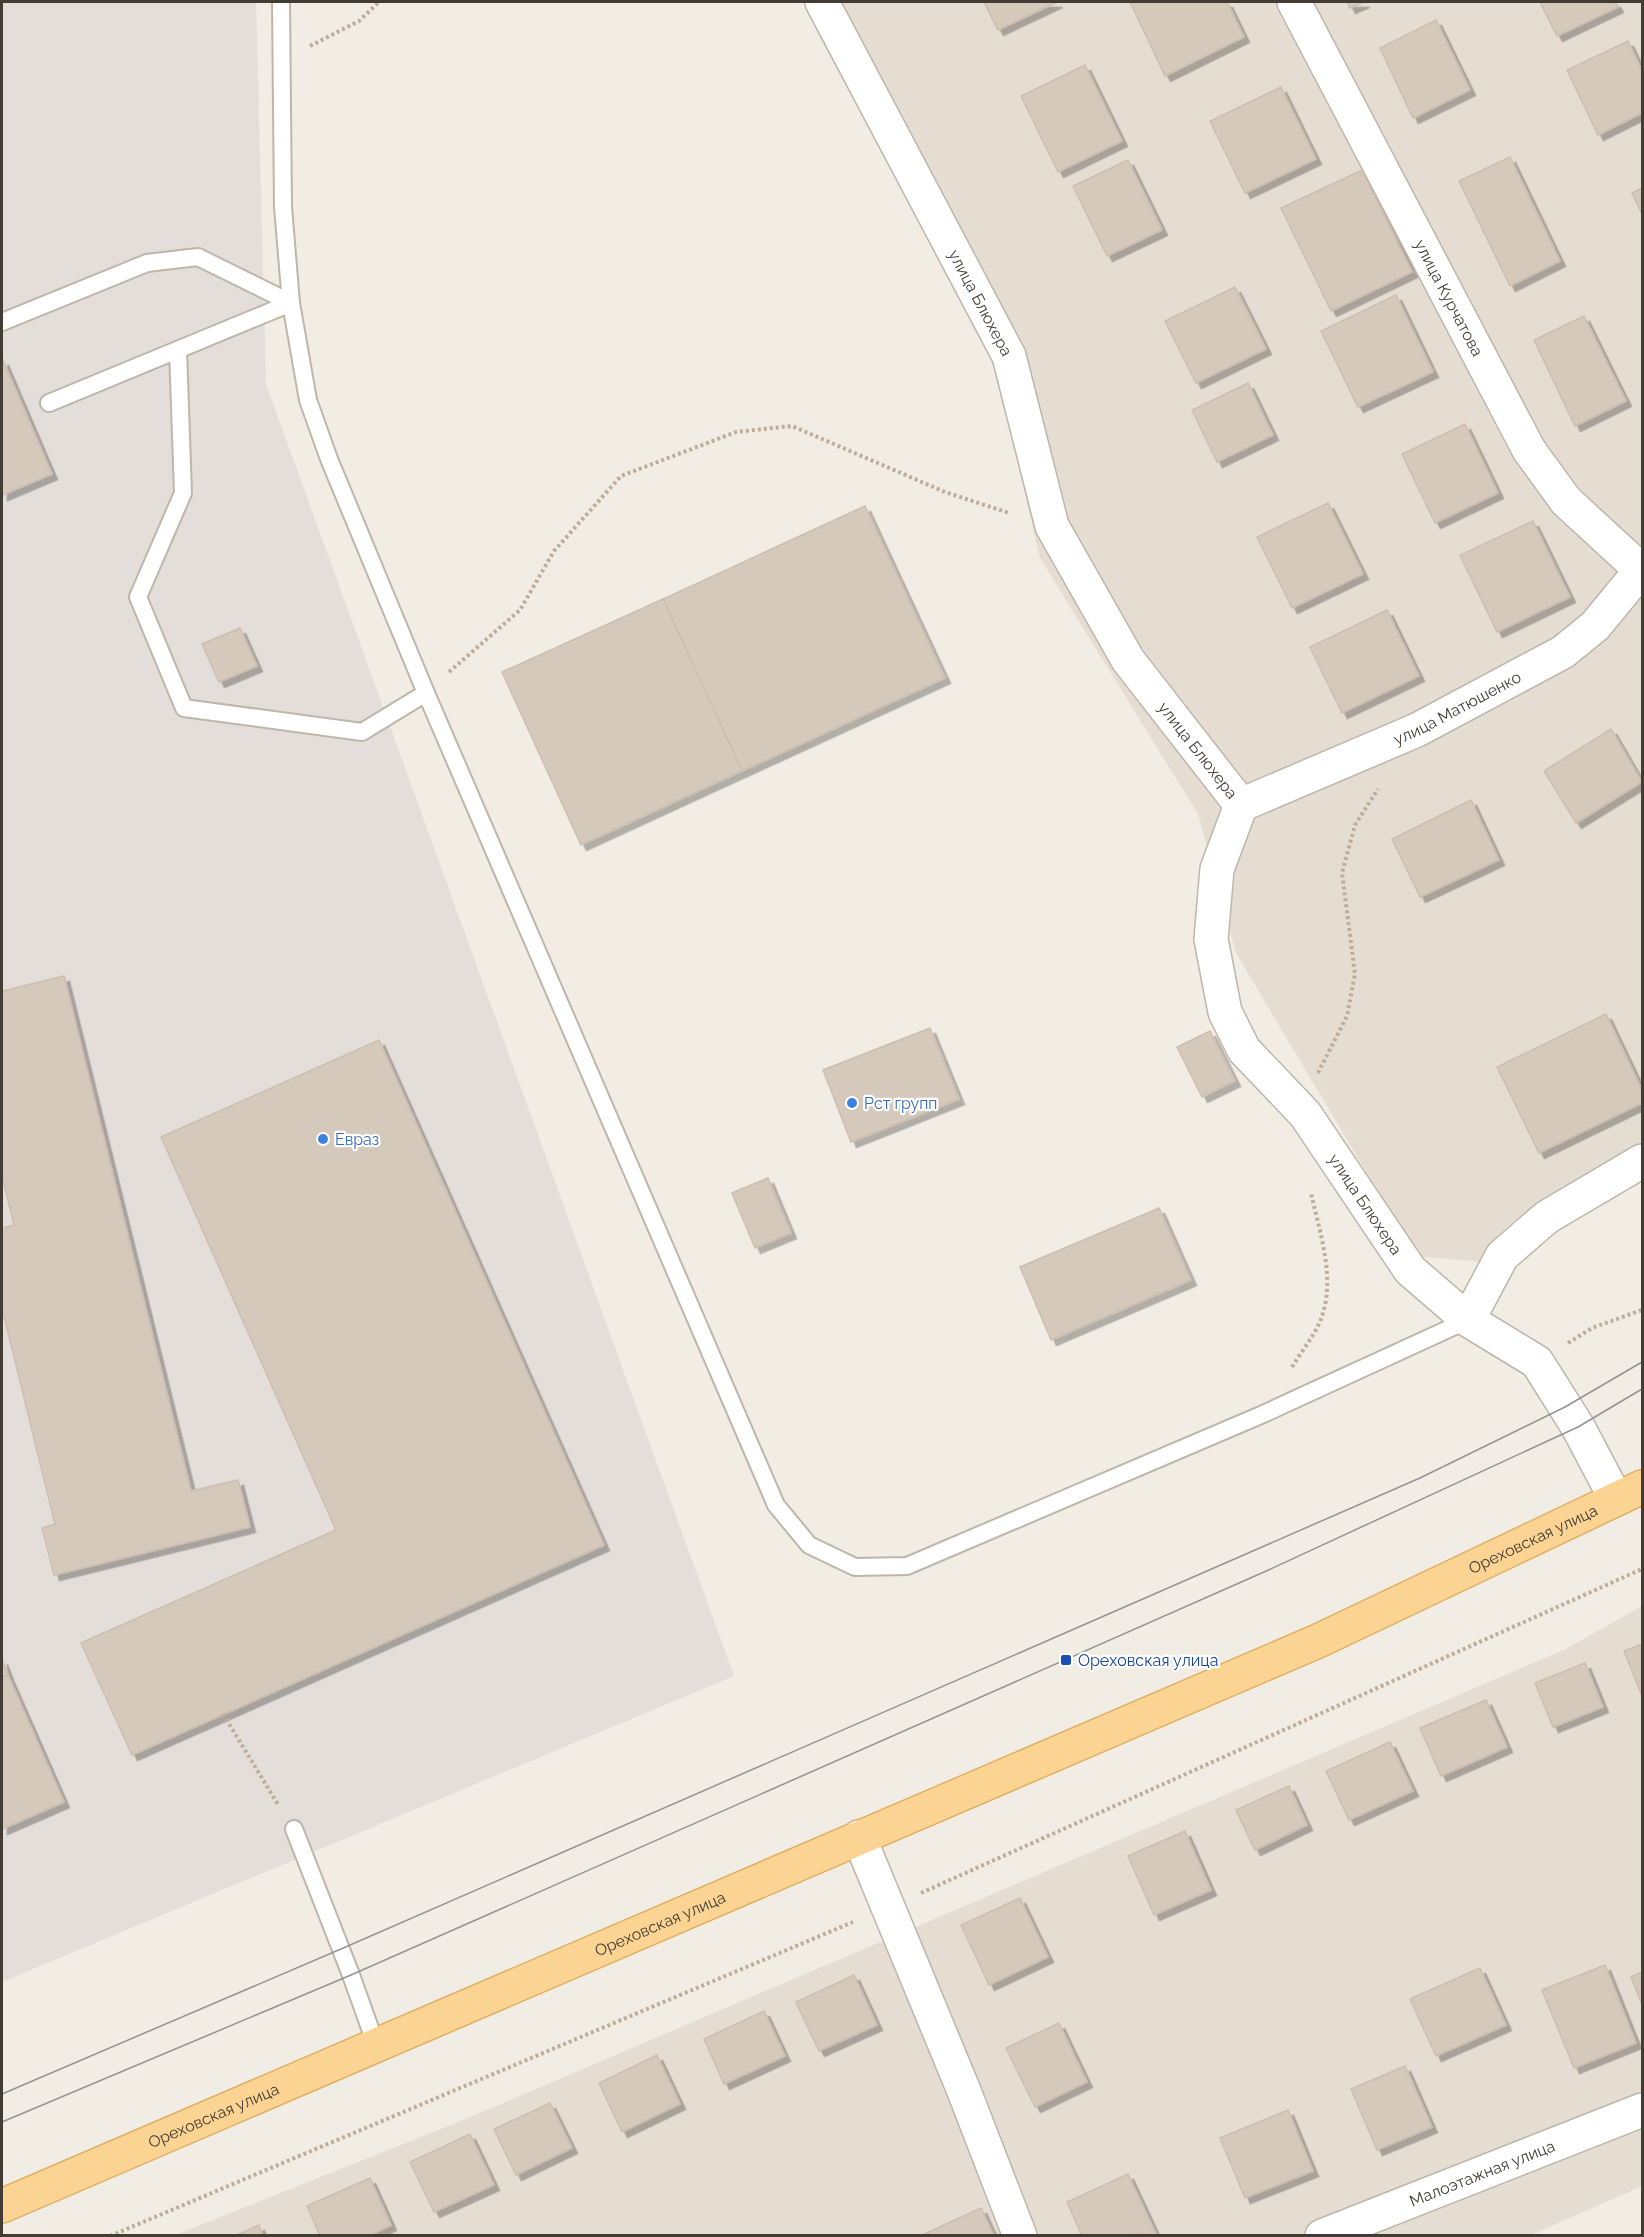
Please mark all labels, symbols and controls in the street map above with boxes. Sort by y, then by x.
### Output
street label: улица Курчатова [1411,236,1487,359]
street label: улица Блюхера [945,246,1017,359]
street label: улица Матюшенко [1390,667,1524,748]
street label: улица Блюхера [1155,698,1242,802]
place label: Рст групп [864,1094,937,1113]
marker: Рст групп [845,1096,859,1110]
place label: Евраз [335,1130,379,1149]
marker: Евраз [316,1132,330,1146]
street label: улица Блюхера [1325,1150,1406,1258]
street label: Ореховская улица [1465,1500,1600,1578]
place label: Ореховская улица [1078,1651,1218,1670]
marker: Ореховская улица [1059,1653,1073,1667]
street label: Ореховская улица [592,1887,728,1960]
street label: Ореховская улица [145,2079,282,2152]
street label: Малоэтажная улица [1407,2136,1557,2210]

